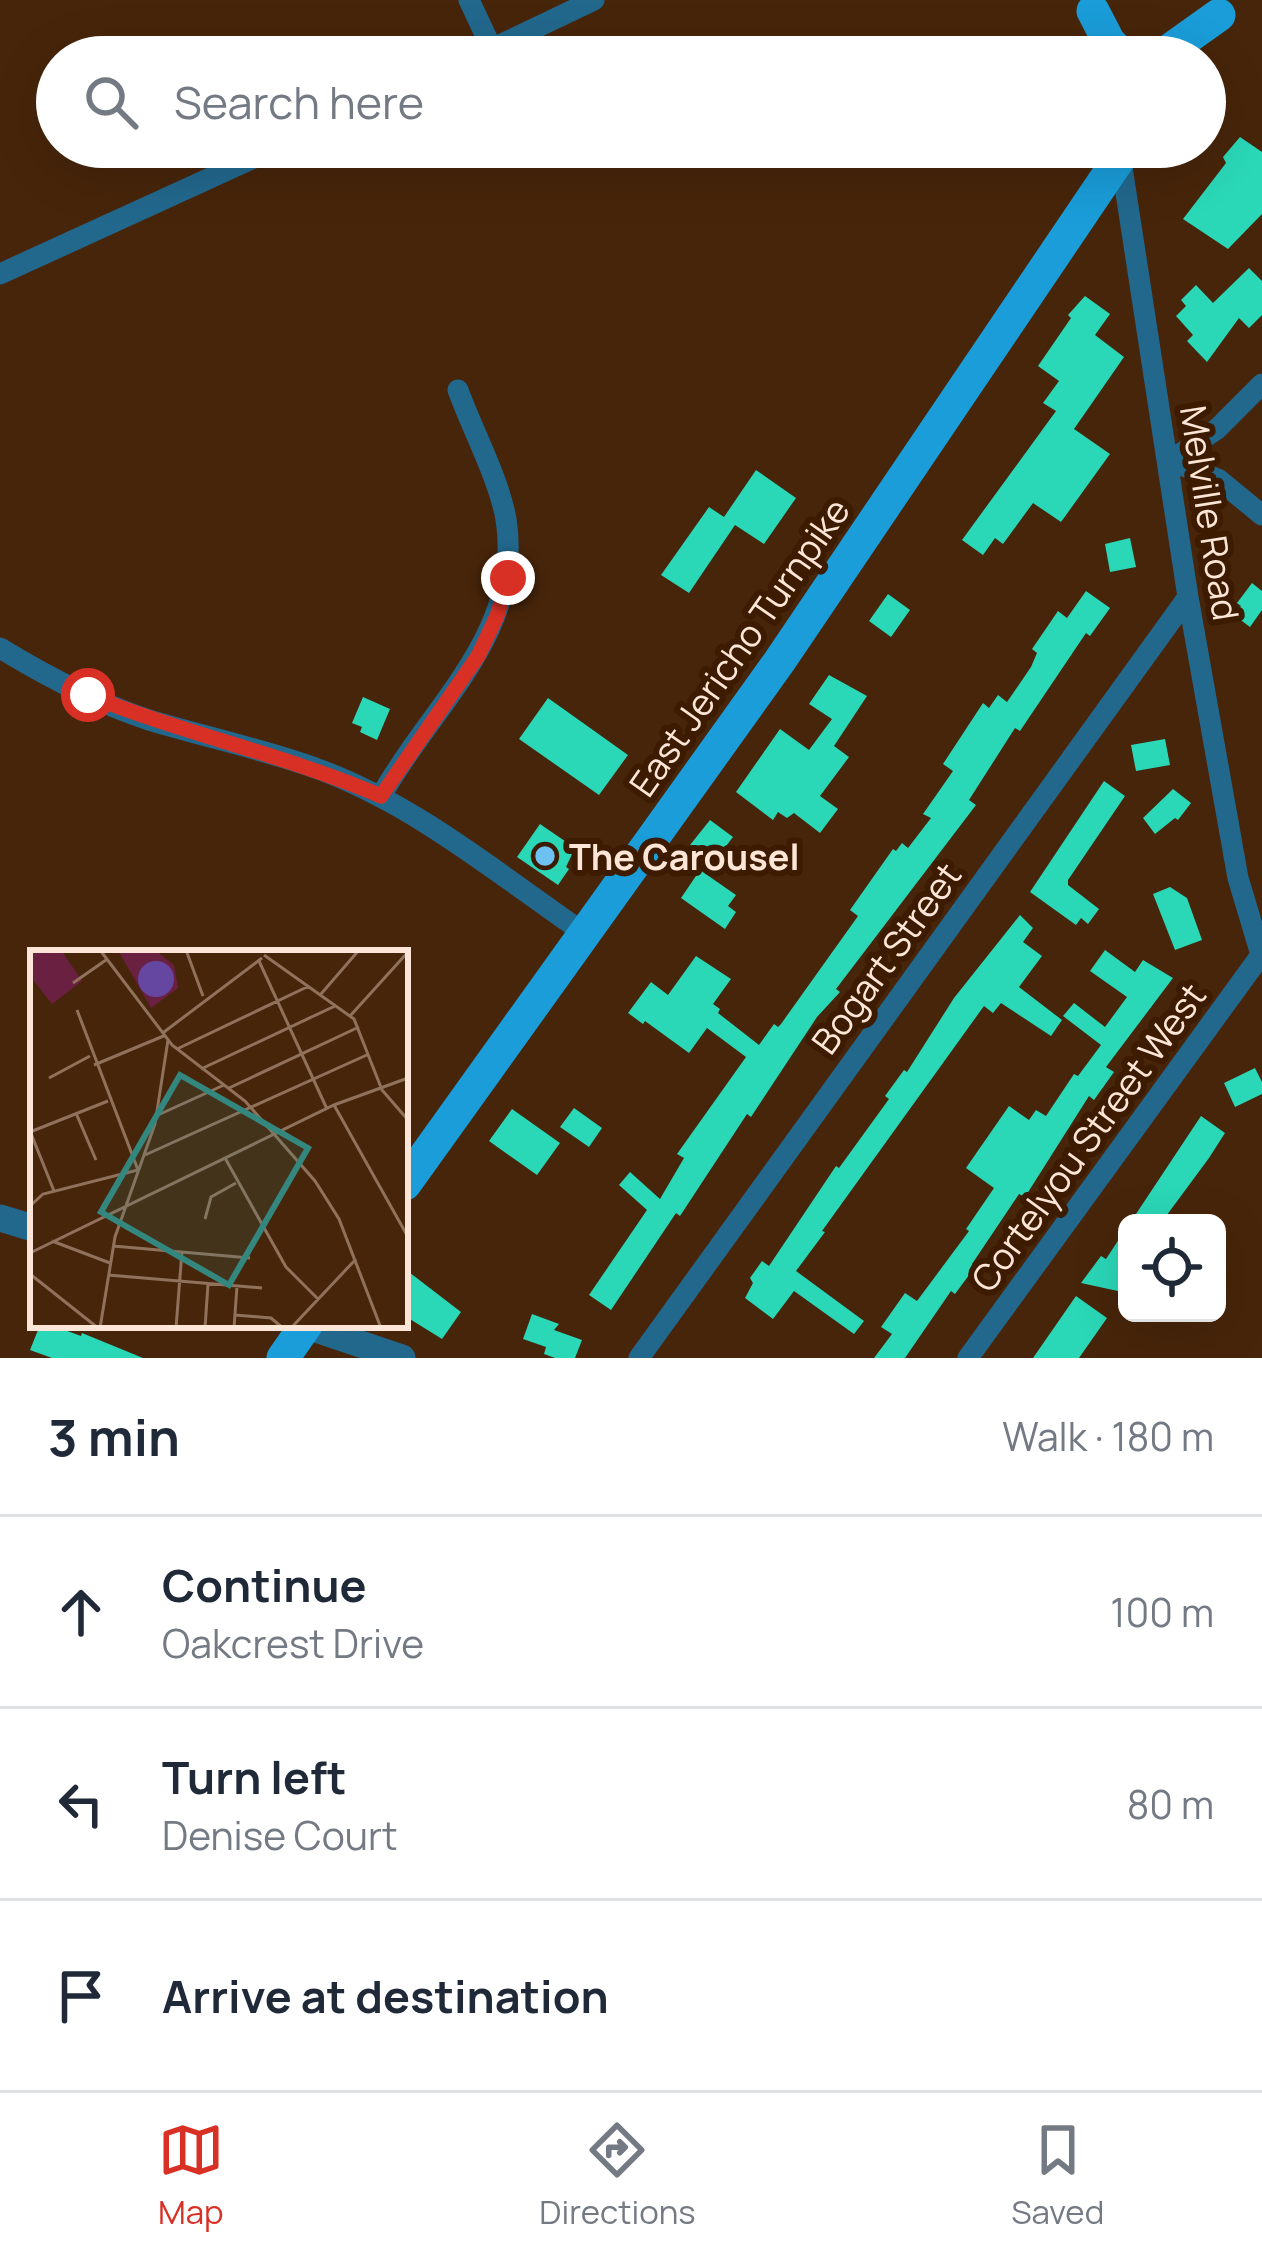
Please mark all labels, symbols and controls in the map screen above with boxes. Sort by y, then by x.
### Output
search box [36,36,1226,168]
icon: search [78,69,144,135]
text: Search here [174,71,424,133]
street label: Melville Road [1169,402,1251,624]
street label: East Jericho Turnpike [618,488,860,806]
route end [481,551,535,605]
route start [61,668,115,722]
place label: The Carousel [569,832,800,881]
marker: The Carousel [532,843,558,869]
street label: Bogart Street [800,853,972,1063]
inset map [30,950,408,1328]
street label: Cortelyou Street West [959,973,1217,1301]
map controls [1118,1214,1226,1322]
button: locate [1118,1214,1226,1322]
text: 3 min [48,1402,180,1471]
text: Walk · 180 m [1002,1409,1214,1463]
text: Continue [162,1554,367,1616]
icon: ahead [48,1579,114,1645]
text: 100 m [1110,1585,1214,1639]
text: Oakcrest Drive [162,1616,424,1670]
text: Turn left [162,1746,347,1808]
icon: left [48,1771,114,1837]
text: 80 m [1127,1777,1214,1831]
text: Denise Court [162,1808,398,1862]
icon: arrive [48,1963,114,2029]
text: Arrive at destination [162,1965,609,2027]
tab: Map [158,2117,224,2234]
tab: Directions [539,2117,696,2234]
tab: Saved [1011,2117,1104,2234]

